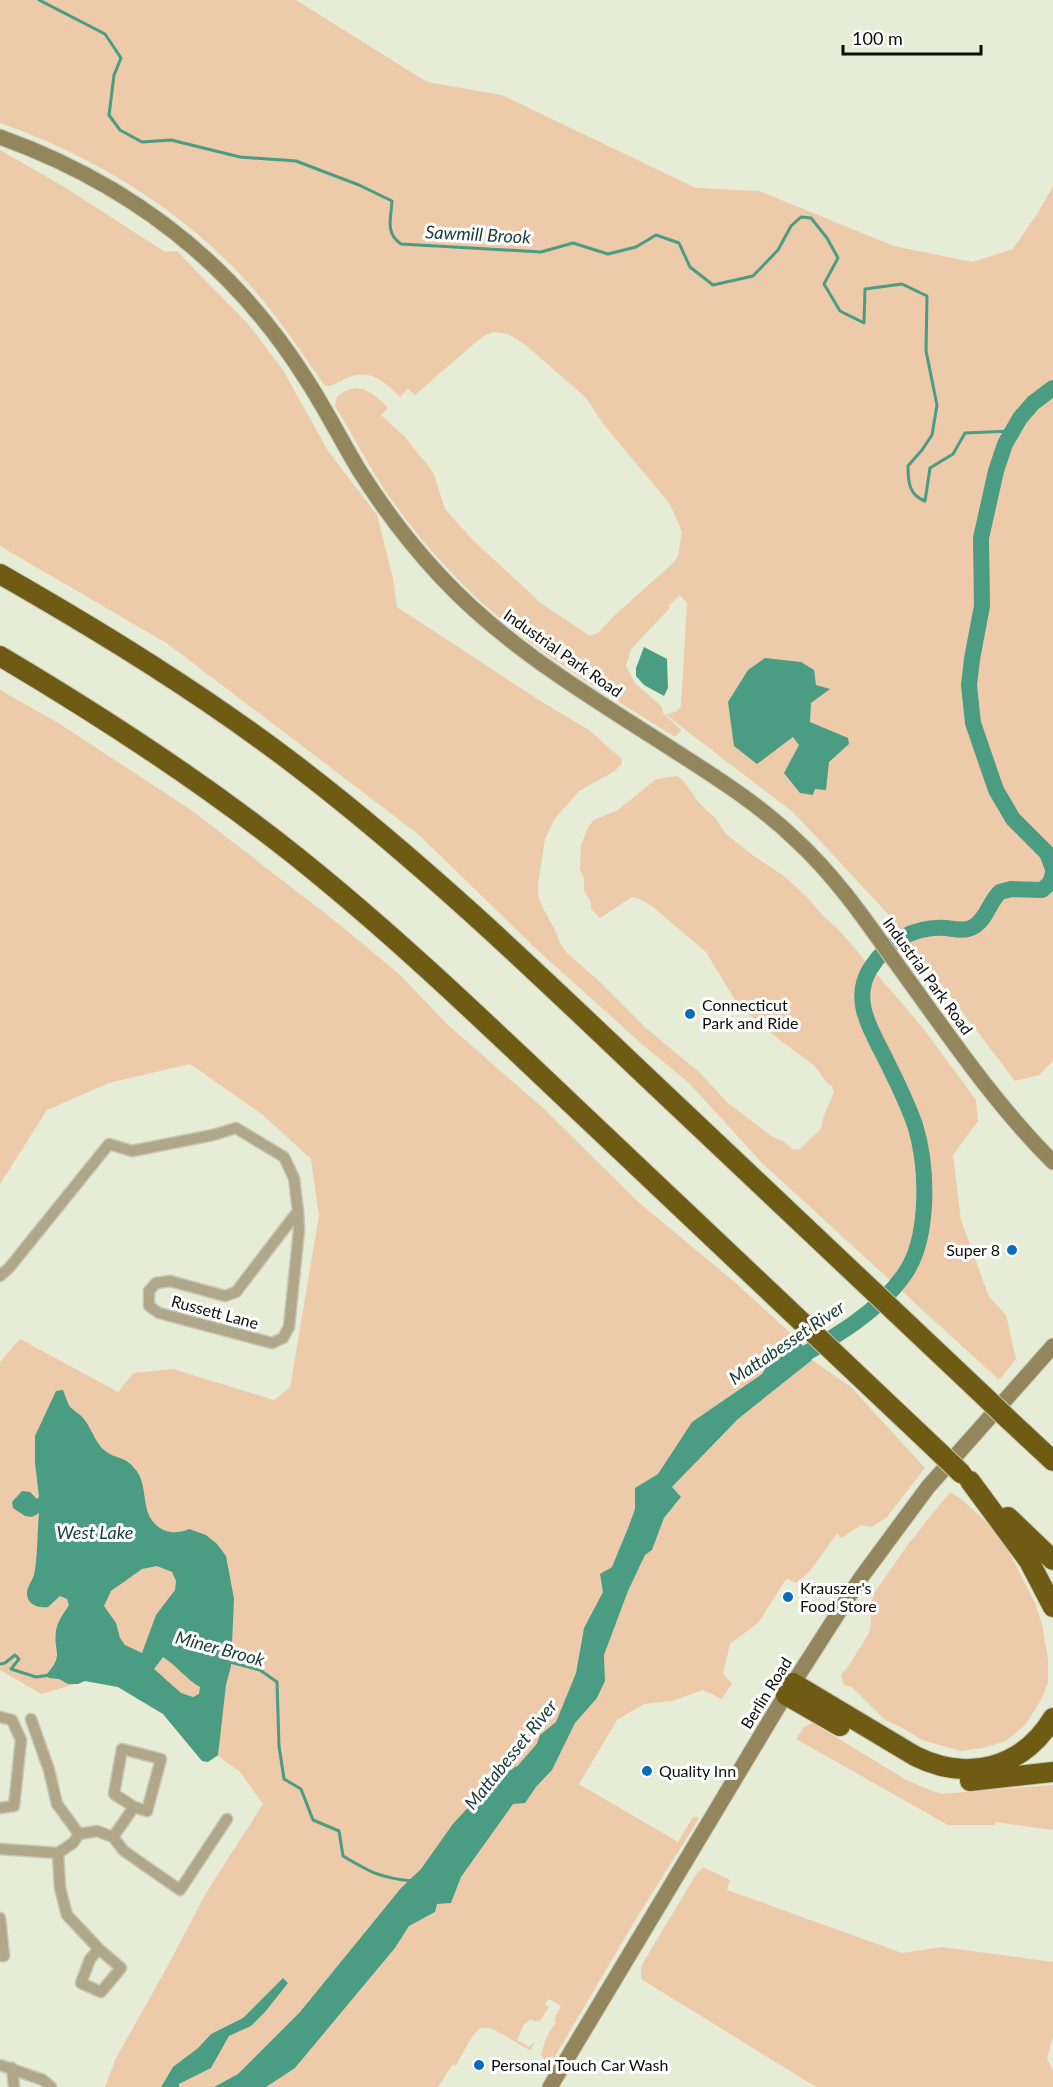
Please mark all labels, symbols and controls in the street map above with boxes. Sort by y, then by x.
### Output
scale bar [843,18,981,56]
text: 100 m [852,27,903,49]
water label: Sawmill Brook [425,220,532,248]
street label: Industrial Park Road [500,605,626,701]
street label: Industrial Park Road [880,913,977,1038]
place label: Connecticut Park and Ride [702,995,798,1032]
marker: Connecticut Park and Ride [683,1007,697,1021]
place label: Super 8 [946,1240,1000,1259]
marker: Super 8 [1005,1243,1019,1257]
street label: Russett Lane [169,1291,261,1332]
water label: Mattabesset River [724,1295,849,1389]
water label: West Lake [57,1521,133,1543]
place label: Krauszer's Food Store [800,1578,877,1615]
marker: Krauszer's Food Store [781,1590,795,1604]
water label: Miner Brook [173,1626,268,1671]
street label: Berlin Road [736,1654,795,1732]
water label: Mattabesset River [459,1694,562,1814]
place label: Quality Inn [659,1761,736,1780]
marker: Quality Inn [640,1764,654,1778]
place label: Personal Touch Car Wash [491,2055,668,2074]
marker: Personal Touch Car Wash [472,2058,486,2072]

